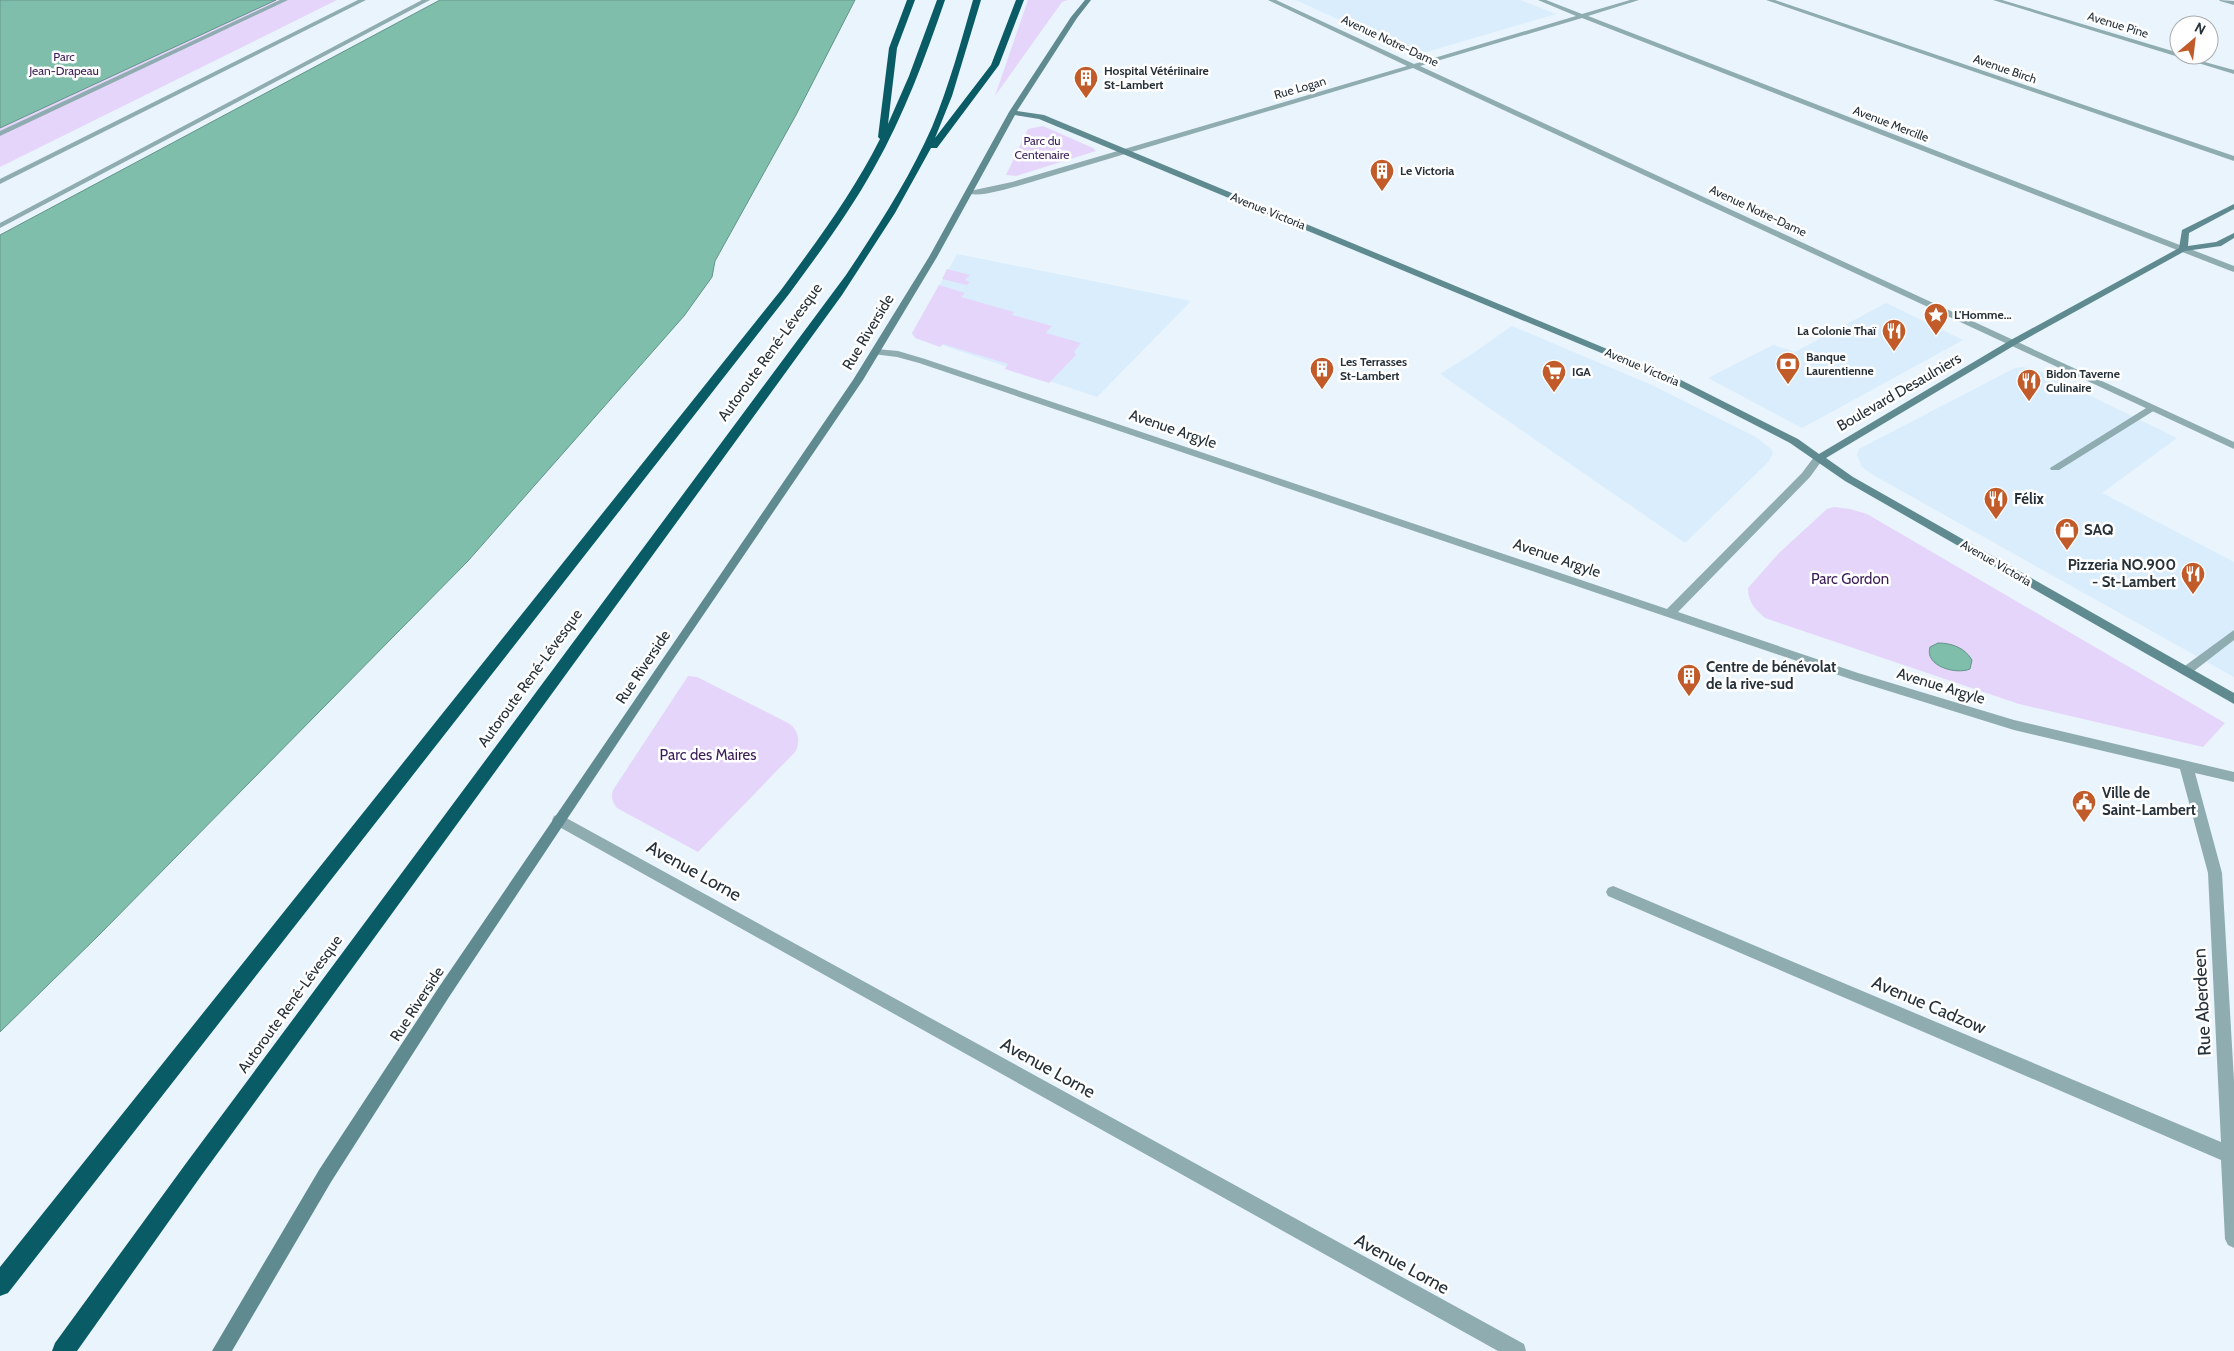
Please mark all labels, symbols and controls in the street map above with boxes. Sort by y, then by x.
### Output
street label: Avenue Pine [2086,8,2150,41]
street label: Avenue Notre-Dame [1339,11,1441,70]
north arrow [2169,15,2219,65]
text: N [2192,18,2209,39]
park label: Parc Jean-Drapeau [28,49,99,78]
street label: Avenue Birch [1972,51,2039,86]
place label: Hospital Vétériinaire St-Lambert [1104,63,1209,92]
building icon: Hospital Vétériinaire St-Lambert [1073,65,1099,99]
street label: Rue Logan [1272,73,1328,102]
street label: Avenue Mercille [1851,102,1931,145]
park label: Parc du Centenaire [1015,133,1069,162]
building icon: Le Victoria [1369,158,1395,192]
place label: Le Victoria [1400,163,1454,178]
street label: Avenue Notre-Dame [1707,181,1809,240]
street label: Avenue Victoria [1229,189,1308,232]
street label: Autoroute René-Lévesque [714,279,826,424]
street label: Rue Riverside [838,291,898,373]
place icon: L'Homme... [1923,302,1949,336]
place label: L'Homme... [1954,307,2012,322]
restaurant icon: La Colonie Thaï [1881,318,1907,352]
place label: La Colonie Thaï [1797,323,1877,338]
street label: Avenue Victoria [1603,344,1682,389]
place label: Banque Laurentienne [1806,349,1874,378]
street label: Boulevard Desaulniers [1834,349,1964,435]
bank icon: Banque Laurentienne [1775,351,1801,385]
place label: Les Terrasses St-Lambert [1340,354,1407,383]
building icon: Les Terrasses St-Lambert [1309,356,1335,390]
supermarket icon: IGA [1541,359,1567,393]
place label: IGA [1572,364,1591,379]
place label: Bidon Taverne Culinaire [2046,366,2120,395]
restaurant icon: Bidon Taverne Culinaire [2016,368,2042,402]
street label: Avenue Argyle [1127,406,1219,452]
restaurant icon: Félix [1983,486,2009,520]
place label: Félix [2014,490,2045,508]
shop icon: SAQ [2054,517,2080,551]
place label: SAQ [2084,521,2113,539]
street label: Avenue Argyle [1511,535,1603,581]
street label: Avenue Victoria [1958,536,2035,589]
place label: Pizzeria NO.900 - St-Lambert [2068,556,2176,591]
restaurant icon: Pizzeria NO.900 - St-Lambert [2180,561,2206,595]
park label: Parc Gordon [1811,570,1889,588]
street label: Autoroute René-Lévesque [474,605,586,750]
street label: Rue Riverside [612,626,674,707]
place label: Centre de bénévolat de la rive-sud [1706,658,1836,693]
building icon: Centre de bénévolat de la rive-sud [1676,663,1702,697]
street label: Avenue Argyle [1895,664,1987,708]
park label: Parc des Maires [660,746,756,764]
place label: Ville de Saint-Lambert [2102,784,2196,819]
public building icon: Ville de Saint-Lambert [2071,789,2097,823]
street label: Avenue Lorne [643,836,745,906]
street label: Autoroute René-Lévesque [234,931,346,1076]
street label: Rue Aberdeen [2188,948,2216,1056]
street label: Rue Riverside [386,963,448,1045]
street label: Avenue Cadzow [1869,971,1989,1039]
street label: Avenue Lorne [997,1033,1099,1103]
street label: Avenue Lorne [1351,1229,1453,1299]

